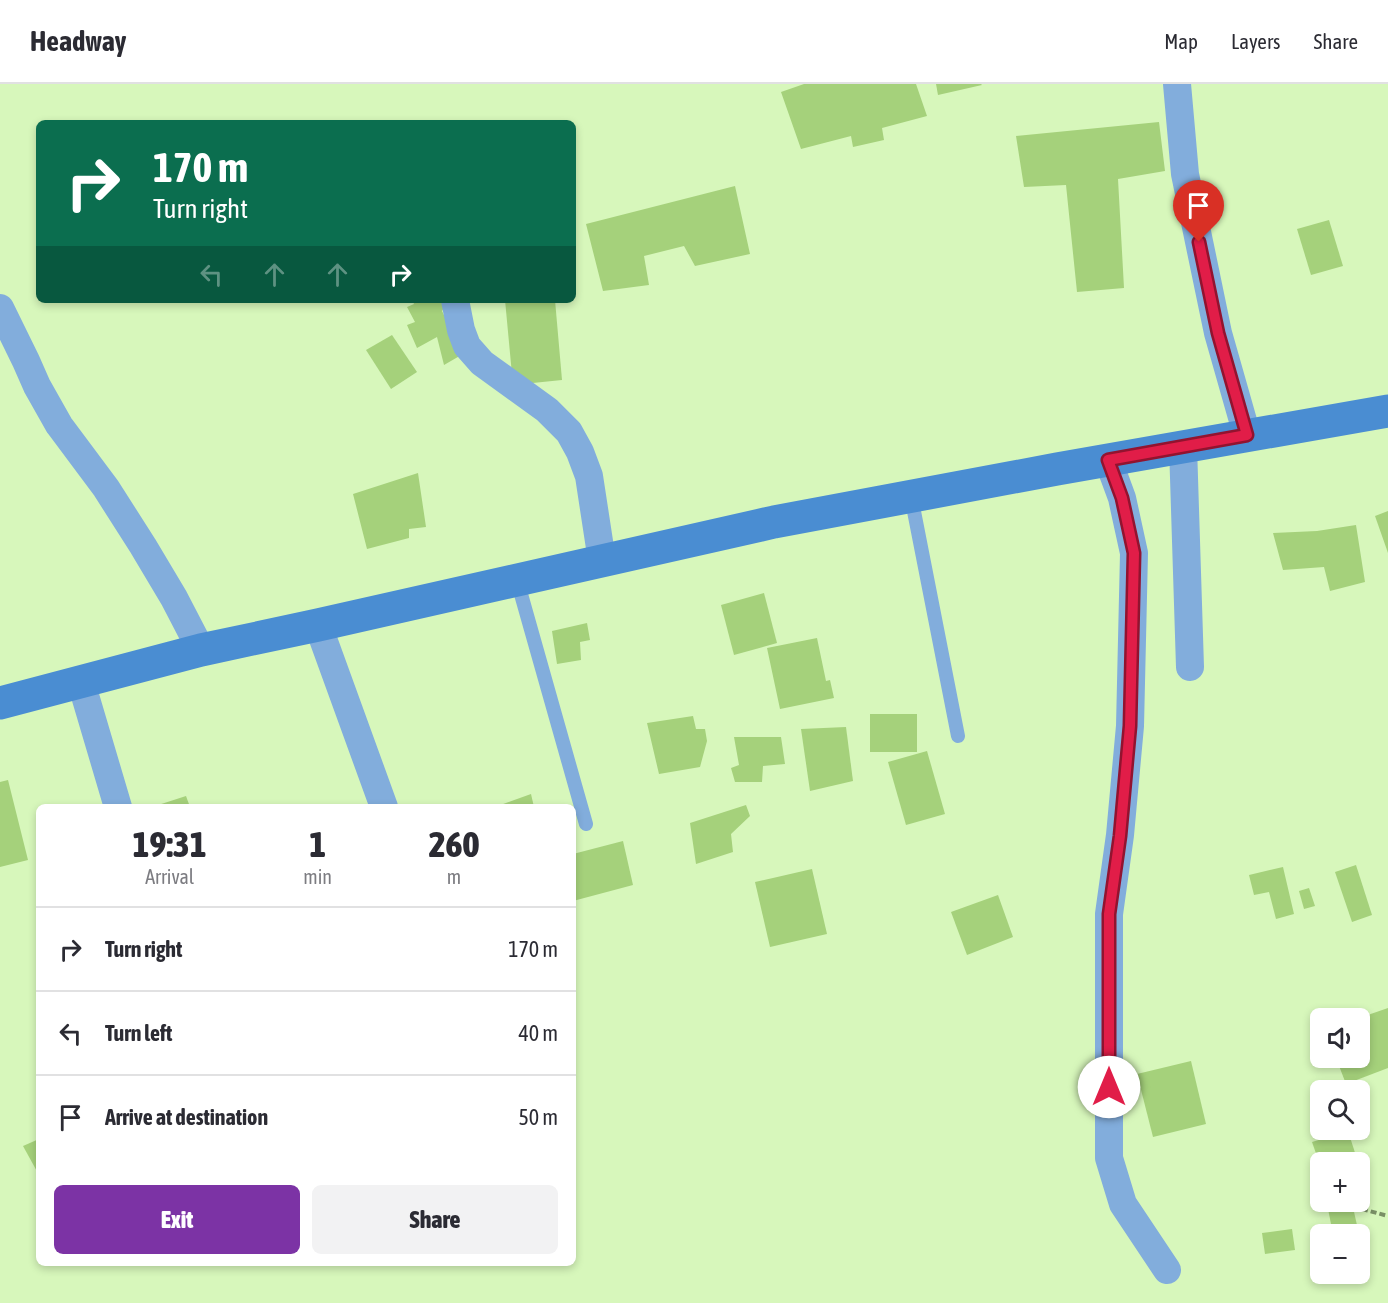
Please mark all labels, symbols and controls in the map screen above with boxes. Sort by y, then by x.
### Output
text: Headway [30,25,126,57]
text: Map [1164,29,1198,53]
text: Layers [1231,29,1281,53]
text: Share [1314,29,1358,53]
text: 170 m [153,143,248,191]
icon: right [54,144,132,222]
pin [1173,180,1224,242]
icon: arrive [1182,189,1215,222]
text: Turn right [153,193,248,224]
icon: left [195,258,228,291]
icon: ahead [258,258,291,291]
icon: ahead [321,258,354,291]
icon: right [384,258,417,291]
text: 19:31 [133,823,207,865]
text: 1 [309,823,326,865]
text: 260 [429,823,479,865]
text: Arrival [145,865,194,888]
text: min [303,865,332,888]
text: m [447,865,461,888]
icon: right [54,933,87,966]
text: Turn right [105,936,182,962]
text: 170 m [508,936,558,962]
map controls [1310,1008,1370,1284]
button: sound [1310,1008,1370,1068]
icon: left [54,1017,87,1050]
text: Turn left [105,1020,172,1046]
text: 40 m [518,1020,558,1046]
position arrow [1077,1055,1141,1119]
button: search [1310,1080,1370,1140]
icon: arrive [54,1101,87,1134]
text: Arrive at destination [105,1104,268,1130]
text: 50 m [518,1104,558,1130]
button: + [1310,1152,1370,1212]
button: Exit [54,1185,300,1254]
button: Share [312,1185,558,1254]
button: − [1310,1224,1370,1284]

